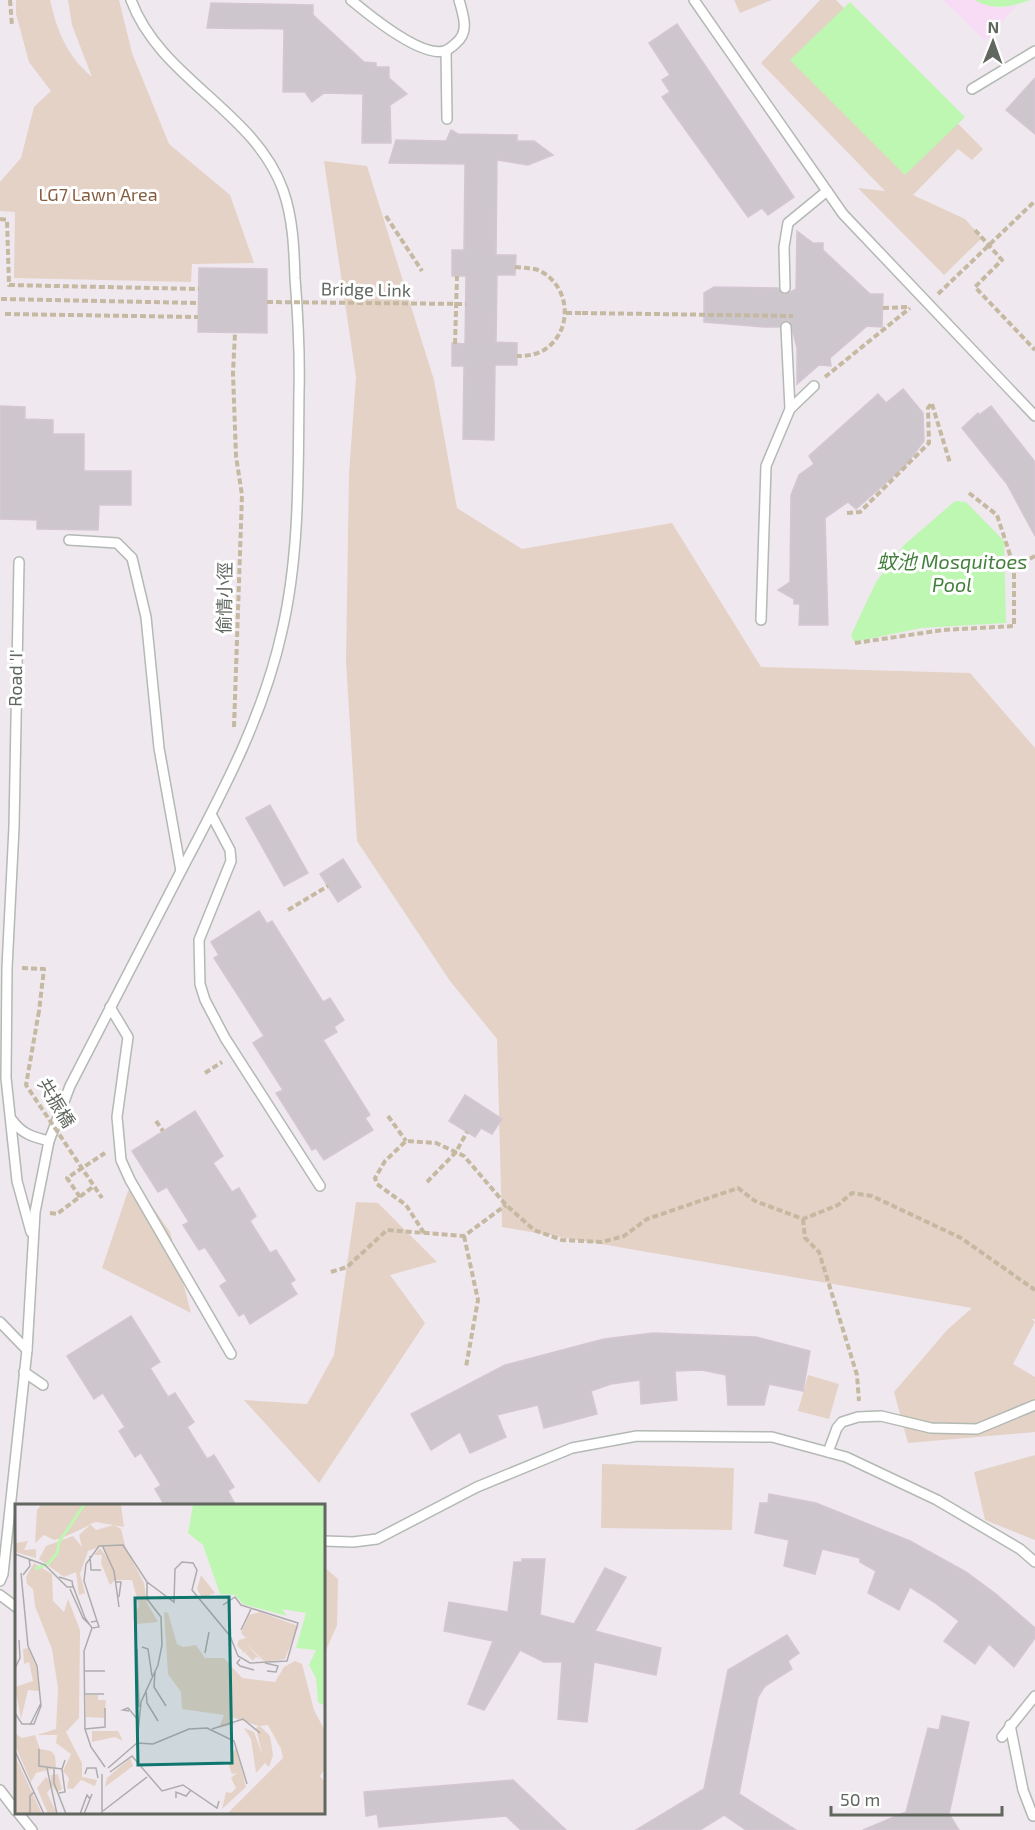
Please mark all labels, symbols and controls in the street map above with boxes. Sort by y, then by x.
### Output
north arrow [963,12,1023,72]
text: N [987,17,999,36]
park label: LG7 Lawn Area [38,183,158,205]
street label: Bridge Link [321,277,411,301]
water label: 蚊池 Mosquitoes Pool [877,549,1027,596]
street label: 偷情小徑 [212,562,236,634]
street label: Road 'I' [4,649,27,707]
street label: 共振橋 [34,1074,80,1131]
inset map [15,1504,326,1815]
scale bar [831,1779,1002,1817]
text: 50 m [840,1788,880,1810]

